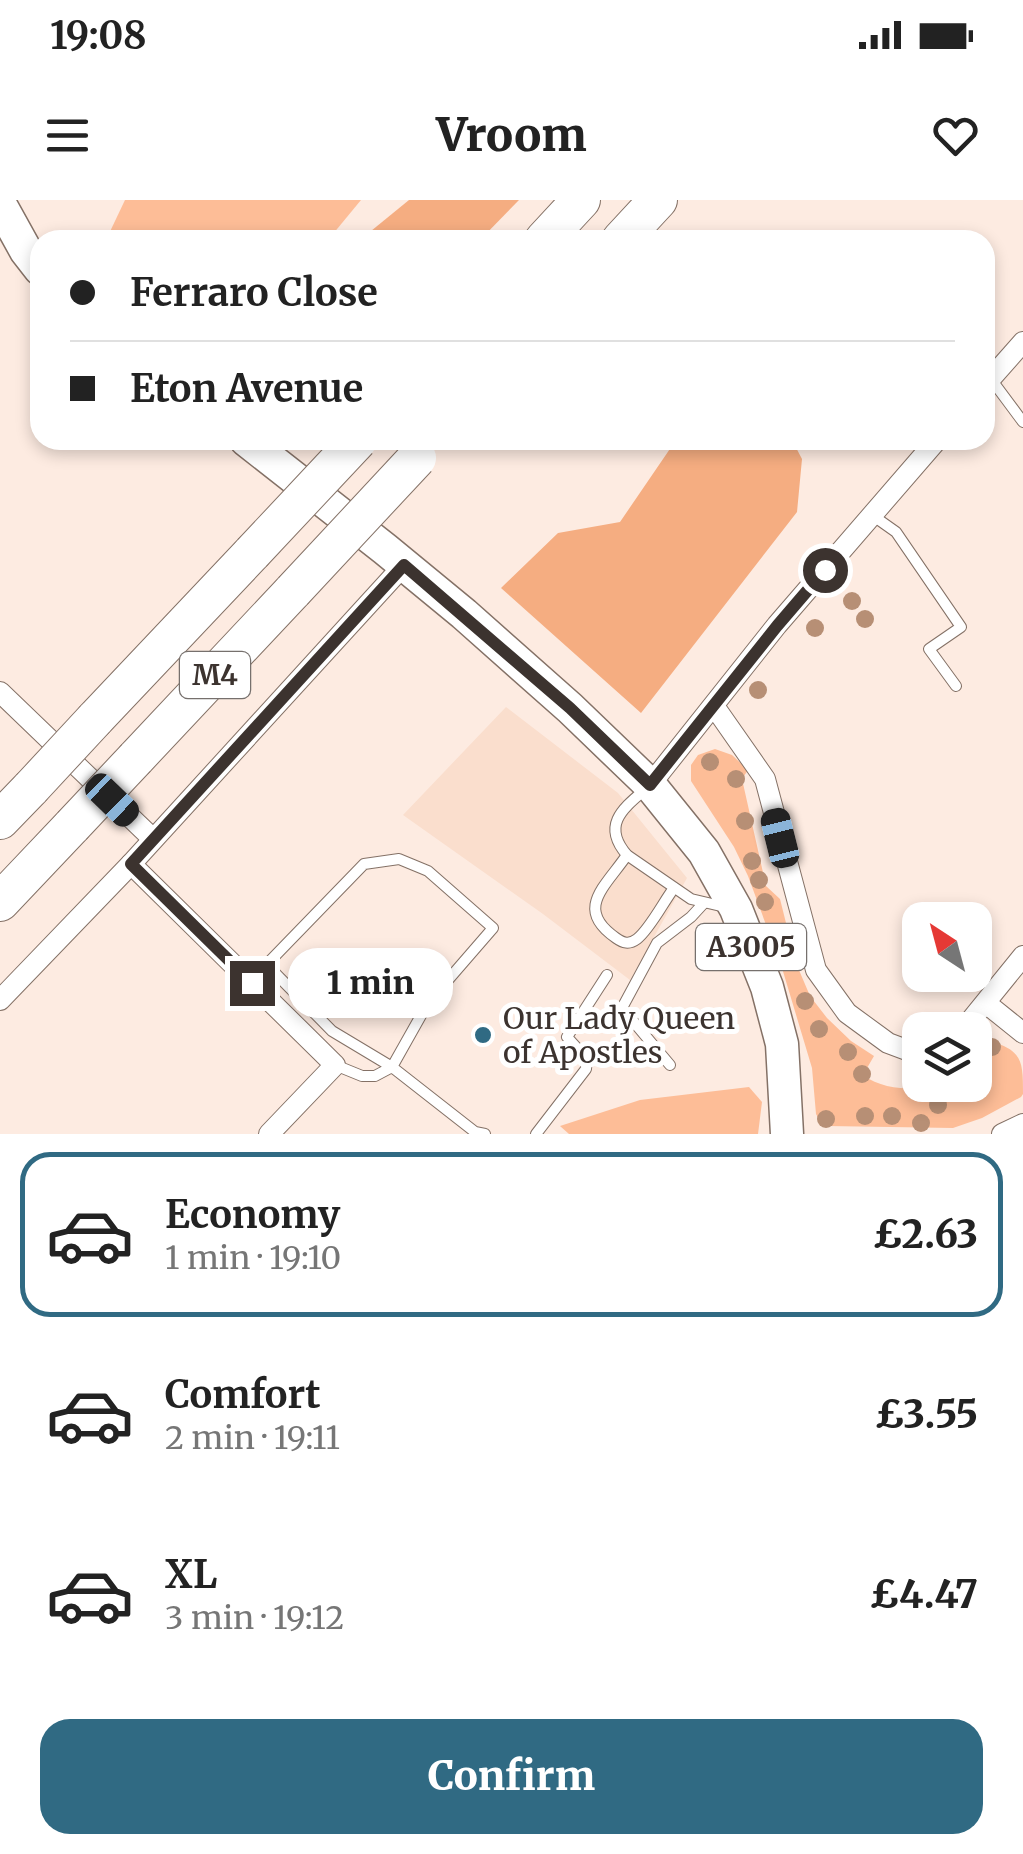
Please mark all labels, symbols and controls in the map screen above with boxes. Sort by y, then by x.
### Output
text: 19:08 [50,12,147,59]
text: Vroom [436,107,587,163]
icon: menu [40,108,95,163]
icon: heart [928,108,983,163]
text: Ferraro Close [130,269,378,316]
text: Eton Avenue [130,365,363,412]
route start [803,548,848,593]
road number: M4 [180,652,250,698]
car [80,768,144,832]
car [758,805,802,871]
north arrow [902,902,992,992]
map controls [902,902,992,1102]
road number: A3005 [696,924,806,970]
callout: 1 min [287,948,452,1018]
route end [230,961,275,1006]
text: 1 min [327,963,414,1003]
place label: Our Lady Queen of Apostles [503,999,735,1071]
button: layers [902,1012,992,1102]
marker: Our Lady Queen of Apostles [472,1024,494,1046]
icon: car [45,1190,135,1280]
text: Economy [165,1191,340,1238]
text: £2.63 [873,1211,978,1258]
text: 1 min · 19:10 [165,1238,341,1278]
icon: car [45,1370,135,1460]
text: Comfort [165,1371,321,1418]
text: £3.55 [875,1391,978,1438]
text: 2 min · 19:11 [165,1418,340,1458]
icon: car [45,1550,135,1640]
text: XL [165,1551,217,1598]
text: £4.47 [870,1571,978,1618]
text: 3 min · 19:12 [165,1598,344,1638]
button: Confirm [40,1719,983,1834]

